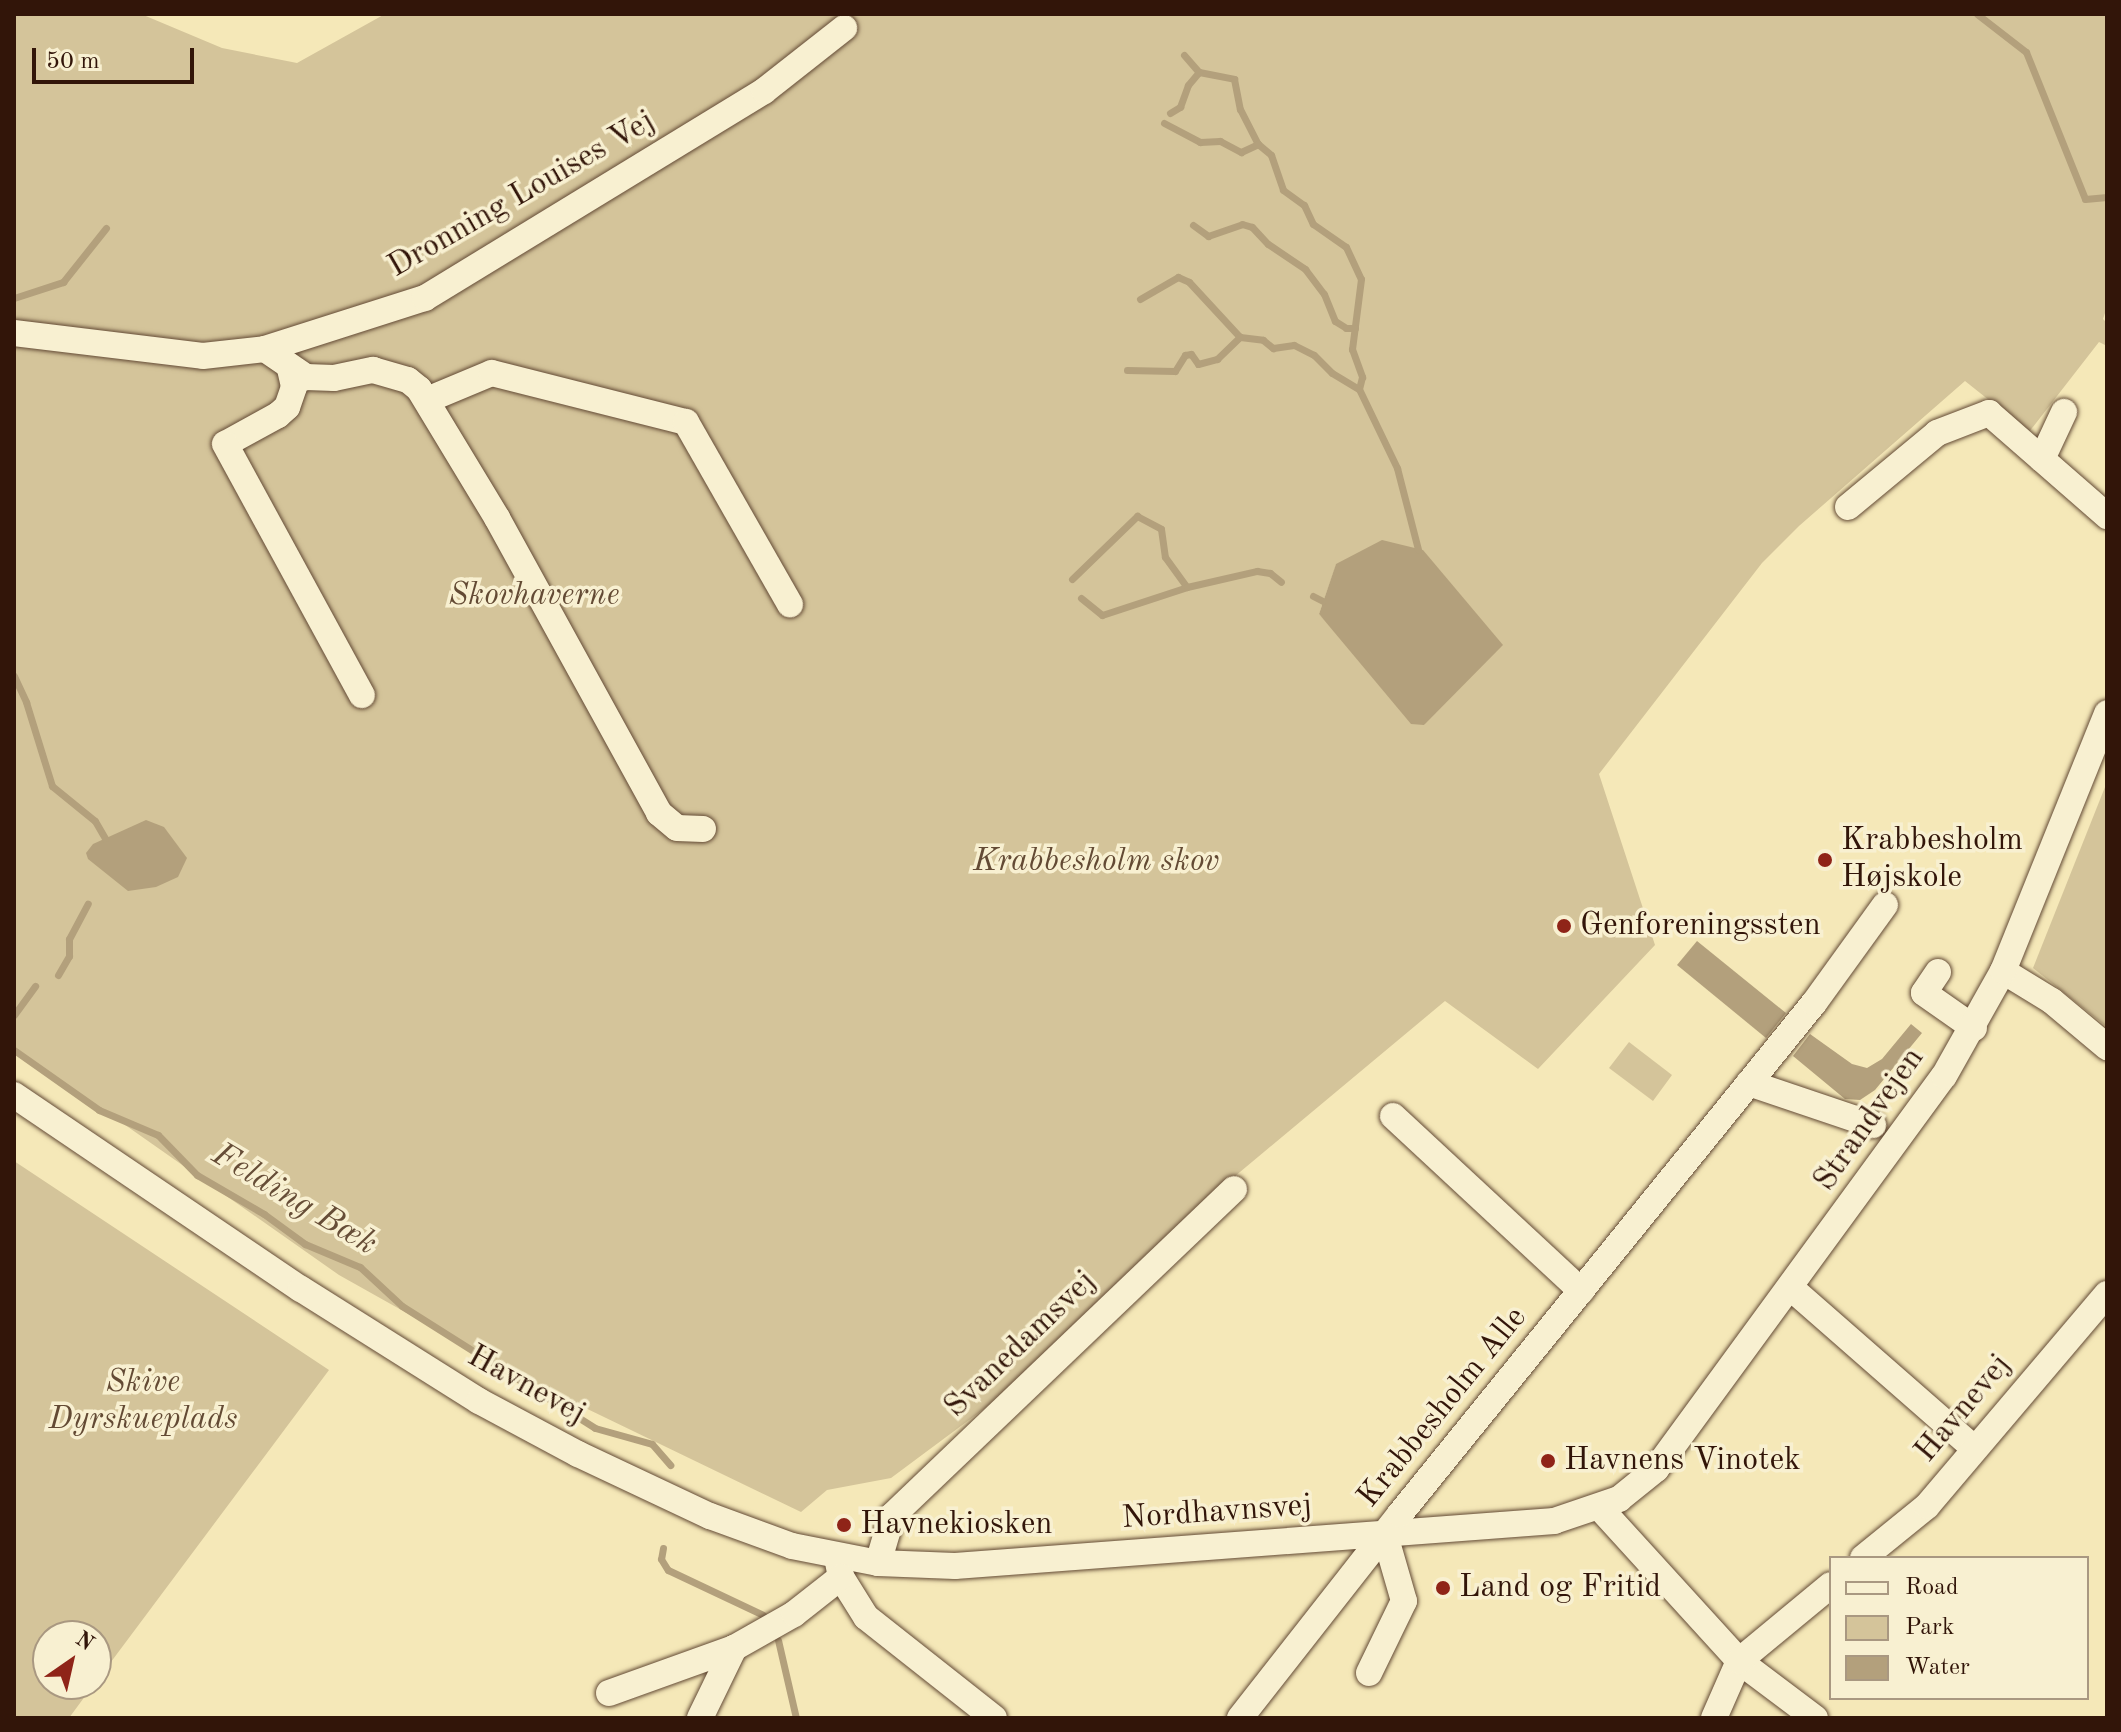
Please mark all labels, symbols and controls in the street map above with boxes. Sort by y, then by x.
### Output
scale bar [36,32,198,82]
text: 50 m [46,50,100,74]
street label: Dronning Louises Vej [382,103,662,287]
park label: Skovhaverne [448,577,620,615]
place label: Krabbesholm Højskole [1841,823,2023,898]
park label: Krabbesholm skov [973,843,1219,881]
marker: Krabbesholm Højskole [1816,851,1834,869]
place label: Genforeningssten [1580,907,1821,945]
marker: Genforeningssten [1555,917,1573,935]
street label: Strandvejen [1807,1041,1933,1199]
water label: Felding Bæk [204,1135,384,1265]
street label: Svanedamsvej [937,1263,1105,1427]
street label: Krabbesholm Alle [1350,1300,1536,1516]
street label: Havnevej [460,1338,592,1434]
street label: Havnevej [1908,1347,2020,1471]
park label: Skive Dyrskueplads [49,1365,237,1440]
place label: Havnens Vinotek [1564,1442,1801,1480]
marker: Havnens Vinotek [1539,1452,1557,1470]
street label: Nordhavnsvej [1120,1487,1314,1539]
place label: Havnekiosken [860,1506,1053,1544]
marker: Havnekiosken [835,1516,853,1534]
legend [1829,1556,2089,1700]
place label: Land og Fritid [1459,1569,1661,1607]
text: Road [1905,1576,1958,1600]
marker: Land og Fritid [1434,1579,1452,1597]
text: Park [1905,1616,1954,1640]
north arrow [32,1620,112,1700]
text: N [71,1628,97,1656]
text: Water [1905,1656,1970,1680]

